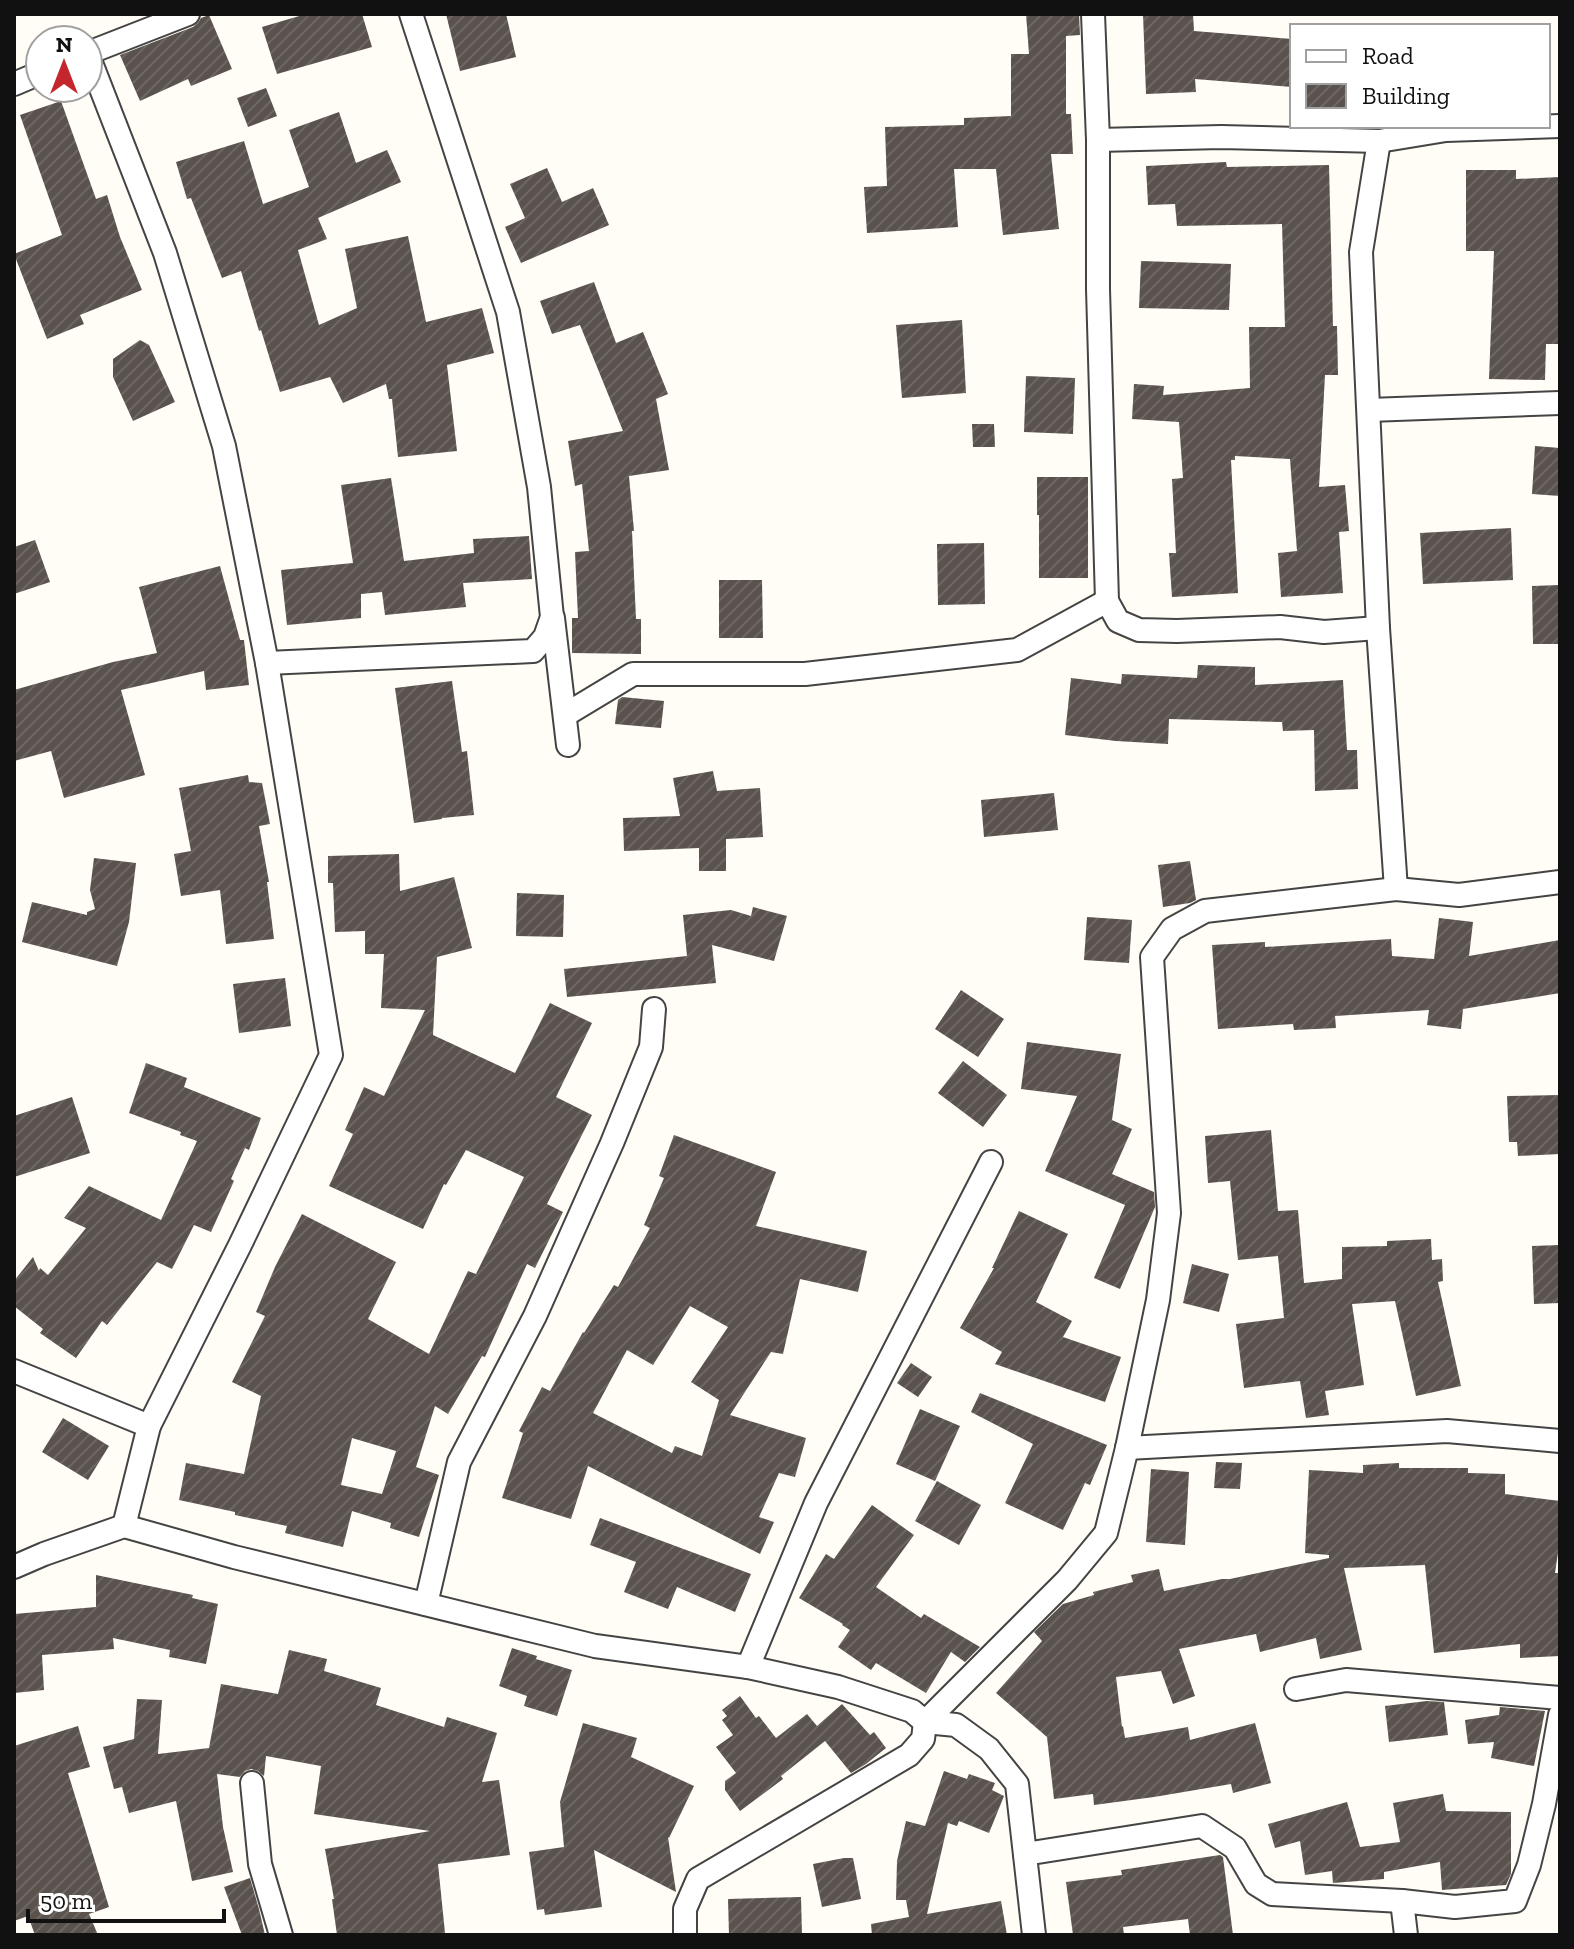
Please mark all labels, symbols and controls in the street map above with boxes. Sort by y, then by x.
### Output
north arrow [24,24,104,104]
legend [1290,24,1550,128]
text: N [56,31,73,58]
text: Road [1362,41,1414,70]
text: Building [1362,81,1450,110]
scale bar [28,1873,224,1923]
text: 50 m [40,1886,93,1915]

